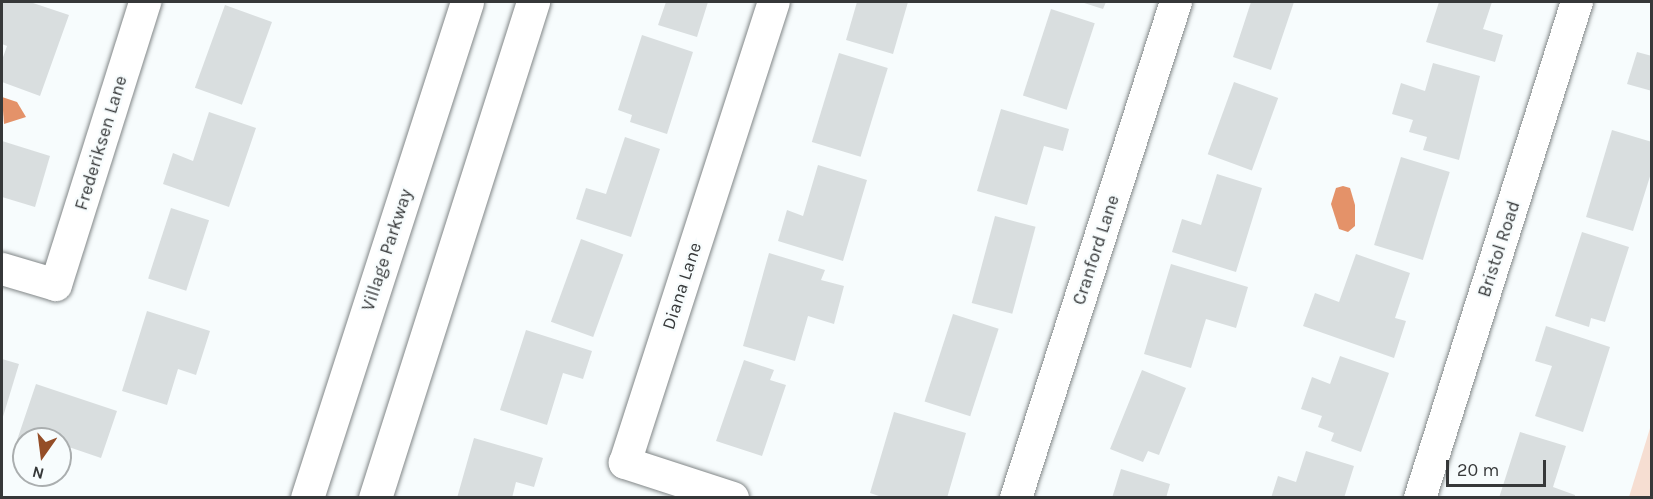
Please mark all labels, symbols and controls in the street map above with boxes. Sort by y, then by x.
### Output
street label: Frederiksen Lane [70,73,132,213]
street label: Village Parkway [357,186,417,314]
street label: Cranford Lane [1068,192,1124,308]
street label: Bristol Road [1473,198,1525,300]
street label: Diana Lane [658,240,706,332]
north arrow [12,427,72,487]
scale bar [1449,448,1550,486]
text: 20 m [1457,459,1499,481]
text: N [30,462,46,484]

